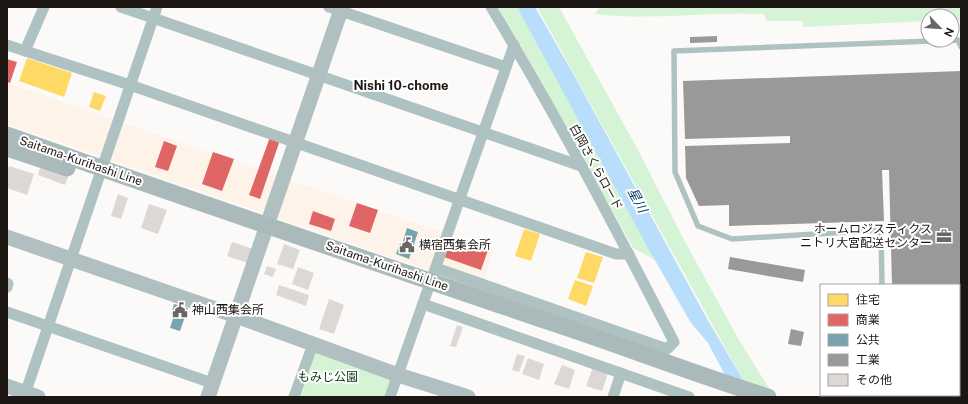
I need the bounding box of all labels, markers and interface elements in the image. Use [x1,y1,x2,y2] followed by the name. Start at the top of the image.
[920,8,960,48] north arrow
[942,26,956,39] text: N
[353,78,449,93] district label: Nishi 10-chome
[567,122,625,212] street label: 白岡さくらロード
[18,133,144,189] street label: Saitama-Kurihashi Line
[625,185,651,217] water label: 星川
[800,222,932,250] place label: ホームロジスティクス ニトリ大宮配送センター
[935,227,953,245] office icon: ホームロジスティクス ニトリ大宮配送センター
[398,236,416,254] public building icon: 横宿西集会所
[324,238,450,294] street label: Saitama-Kurihashi Line
[419,238,491,252] place label: 横宿西集会所
[820,284,960,396] legend
[856,293,880,307] text: 住宅
[171,301,189,319] public building icon: 神山西集会所
[192,303,264,317] place label: 神山西集会所
[856,313,880,327] text: 商業
[856,333,880,347] text: 公共
[856,353,880,367] text: 工業
[298,370,358,384] park label: もみじ公園
[856,373,892,387] text: その他

